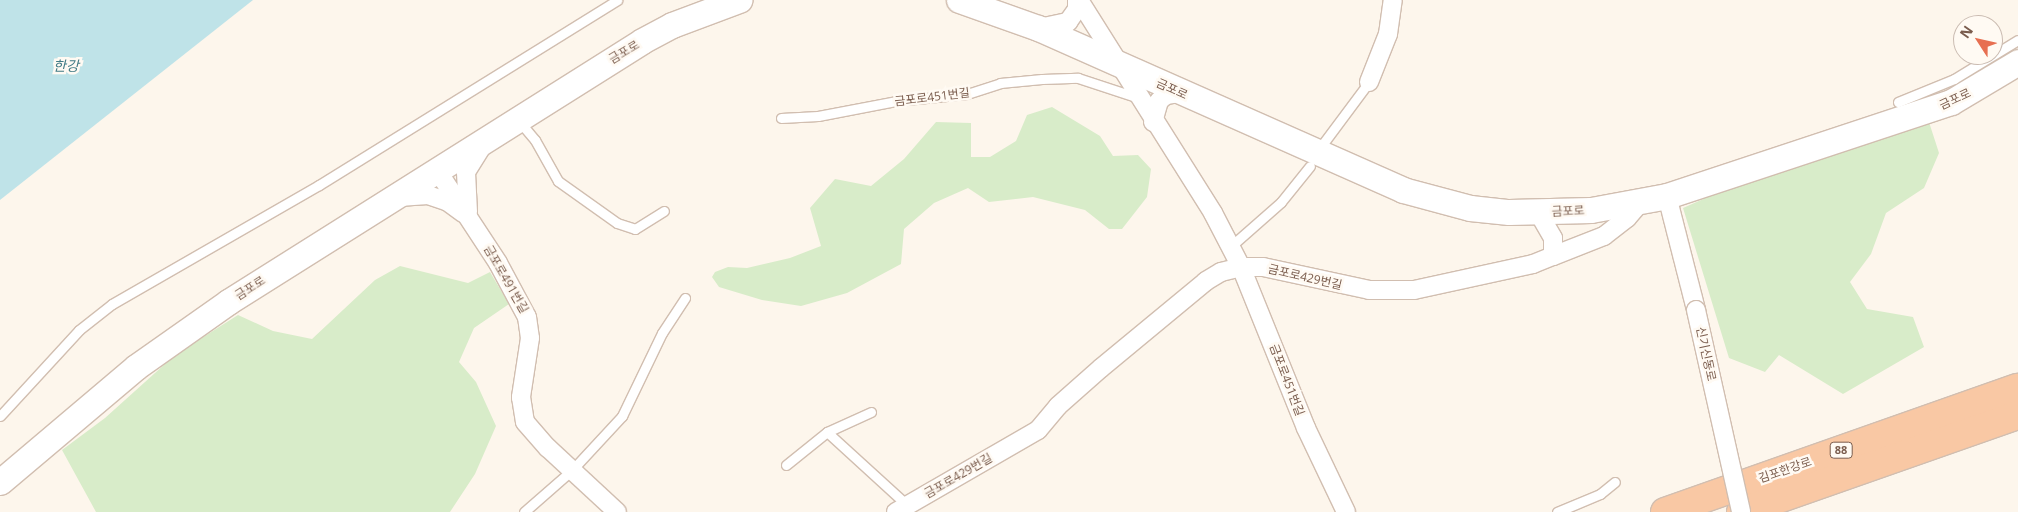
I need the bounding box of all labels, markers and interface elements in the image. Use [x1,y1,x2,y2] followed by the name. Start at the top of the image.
[1953,15,2003,65] north arrow
[1955,22,1977,42] text: N
[606,37,642,67] street label: 금포로
[53,58,79,74] water label: 한강
[1154,76,1190,102] street label: 금포로
[894,85,970,109] street label: 금포로451번길
[1937,85,1973,113] street label: 금포로
[1551,203,1585,219] street label: 금포로
[481,243,531,315] street label: 금포로491번길
[1266,261,1344,293] street label: 금포로429번길
[232,273,268,303] street label: 금포로
[1693,326,1719,382] street label: 신기신동로
[1267,342,1307,418] street label: 금포로451번길
[1828,442,1854,458] road number: 88
[922,451,994,501] street label: 금포로429번길
[1757,454,1813,486] street label: 김포한강로

